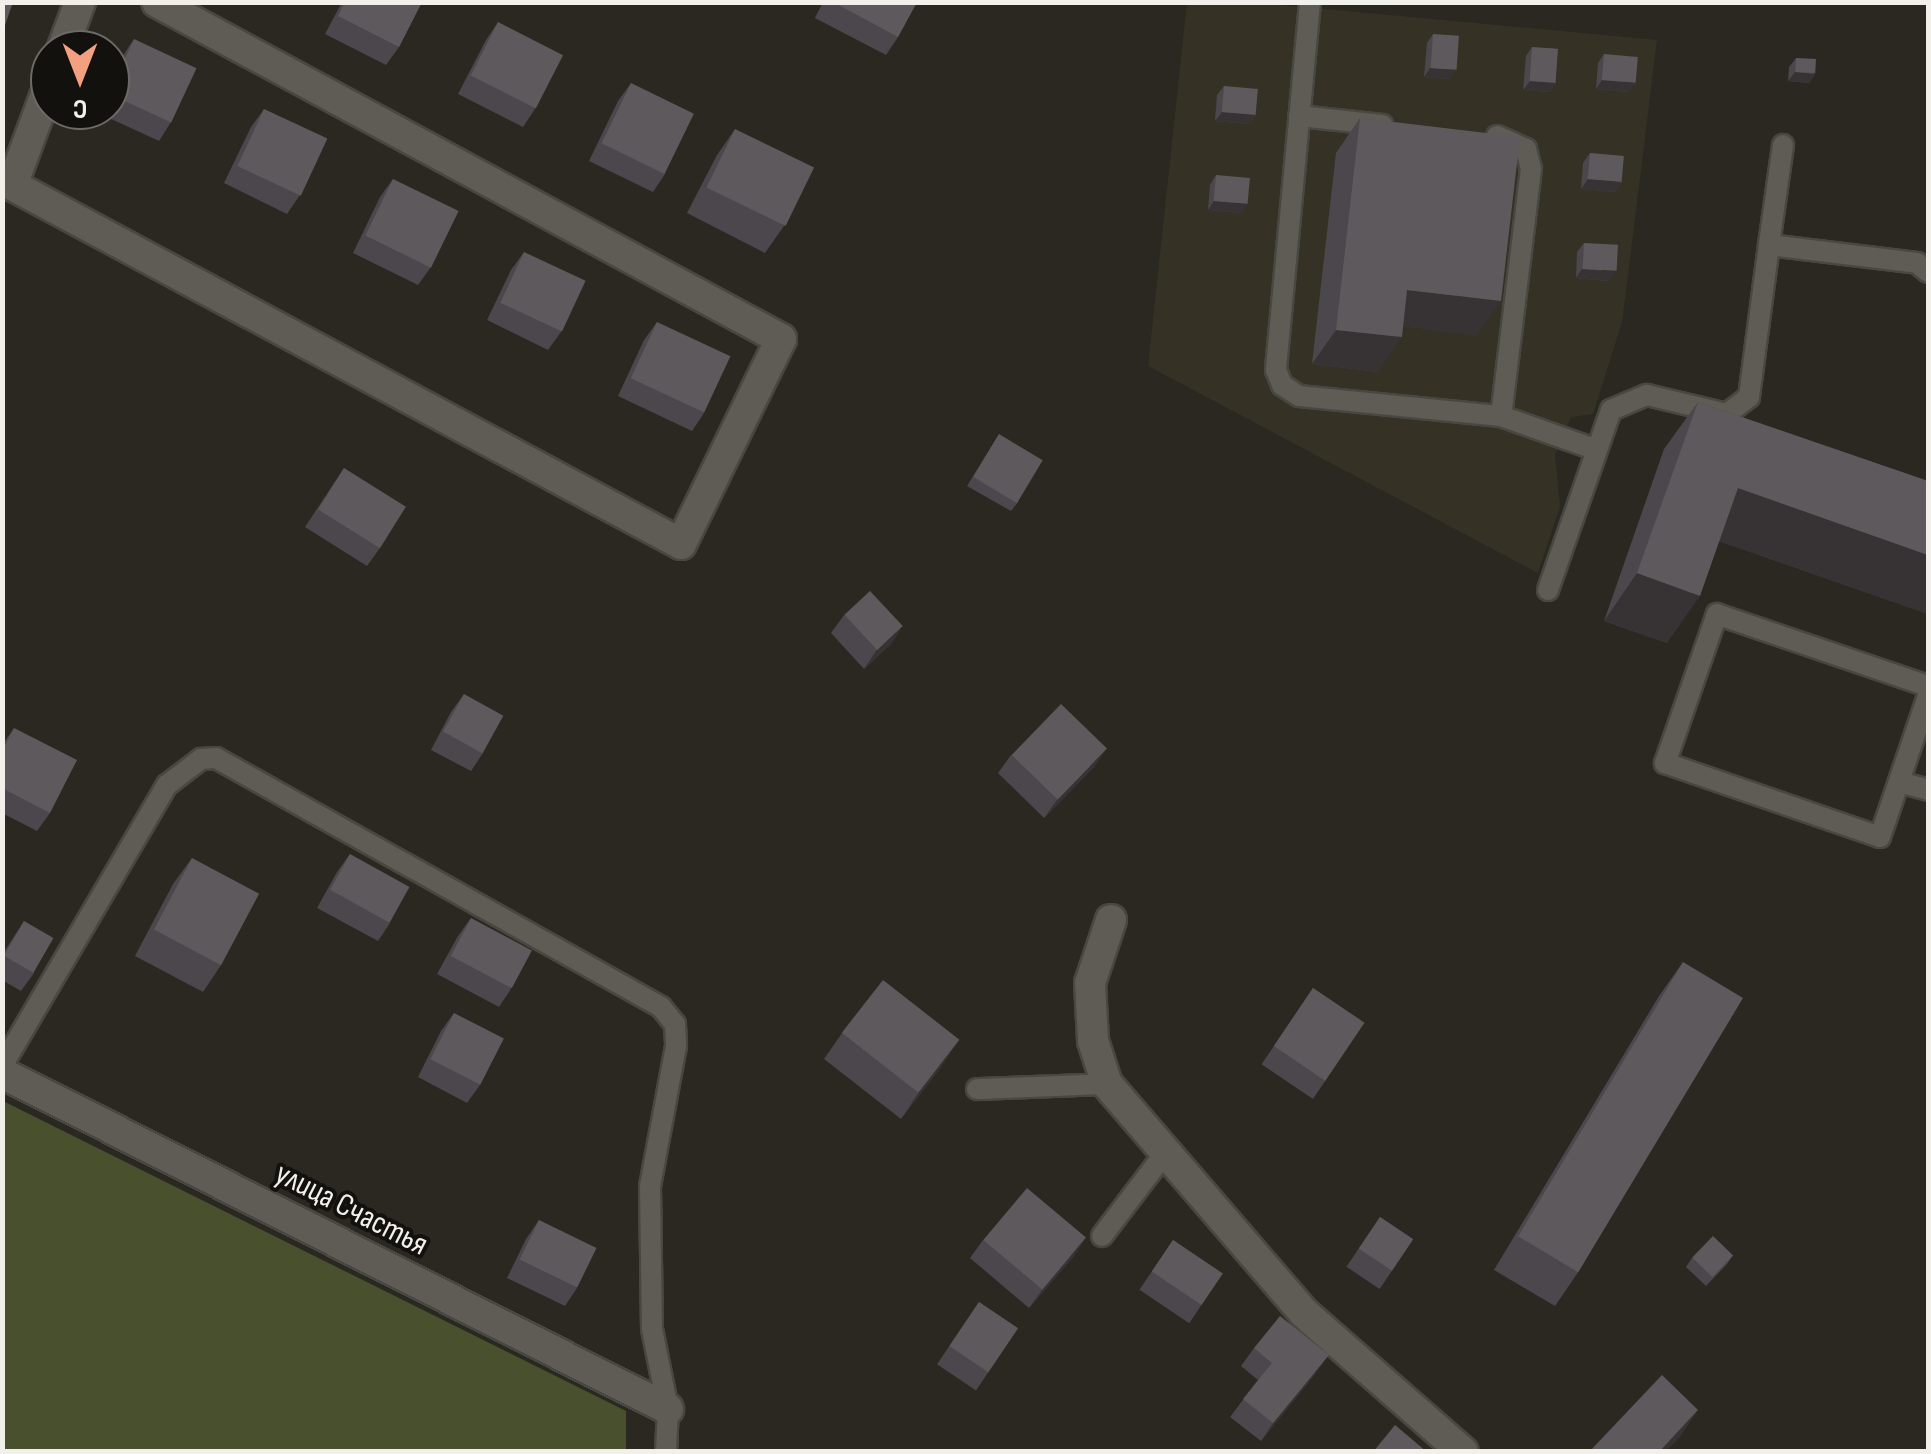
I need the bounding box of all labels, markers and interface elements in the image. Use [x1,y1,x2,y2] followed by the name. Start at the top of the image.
[30,30,130,130] north arrow
[73,92,87,125] text: С
[268,1155,434,1265] street label: улица Счастья

